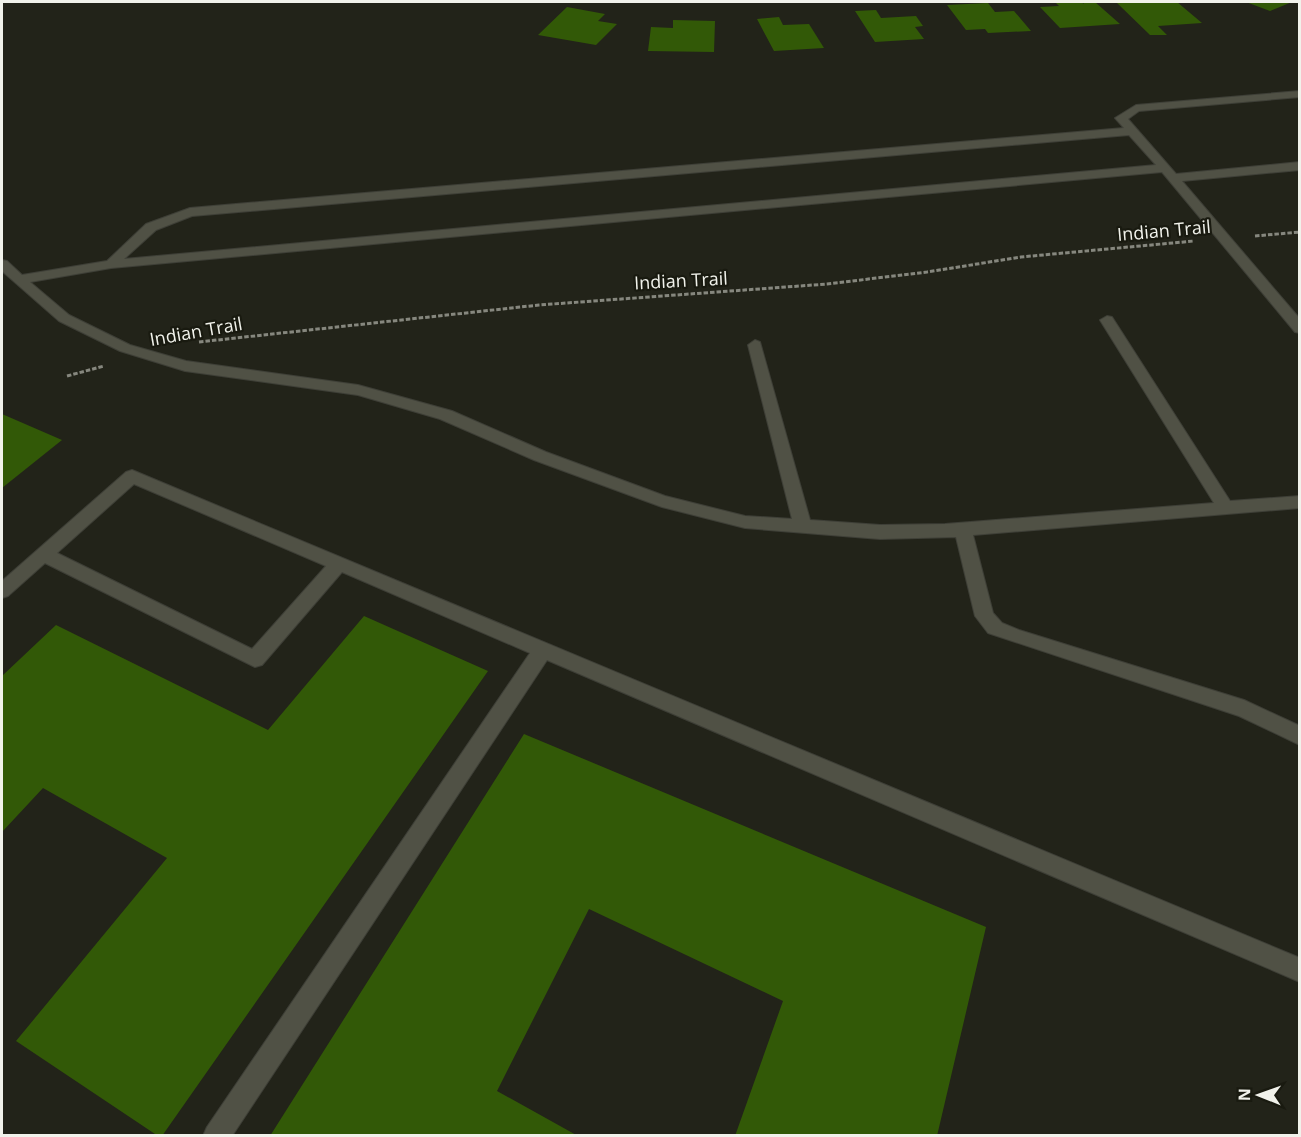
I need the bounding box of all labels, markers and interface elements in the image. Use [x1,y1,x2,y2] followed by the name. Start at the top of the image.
[1116,214,1212,246] street label: Indian Trail
[634,266,728,294] street label: Indian Trail
[148,311,244,351] street label: Indian Trail
[1229,1065,1289,1125] north arrow
[1233,1088,1255,1101] text: N

